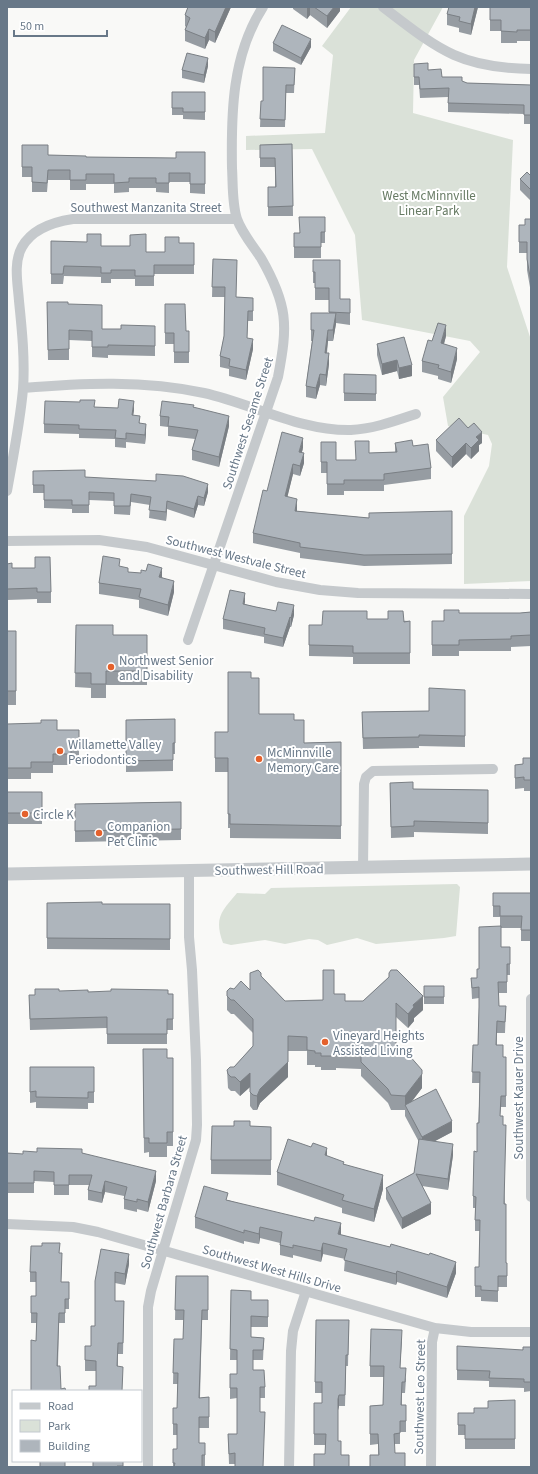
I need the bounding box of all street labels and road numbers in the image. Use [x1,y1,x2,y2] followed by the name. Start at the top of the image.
[70,199,222,217] street label: Southwest Manzanita Street
[218,354,278,492] street label: Southwest Sesame Street
[164,531,308,583] street label: Southwest Westvale Street
[214,860,324,880] street label: Southwest Hill Road
[510,1036,528,1160] street label: Southwest Kauer Drive
[136,1133,192,1271] street label: Southwest Barbara Street
[200,1240,343,1297] street label: Southwest West Hills Drive
[410,1339,430,1455] street label: Southwest Leo Street

